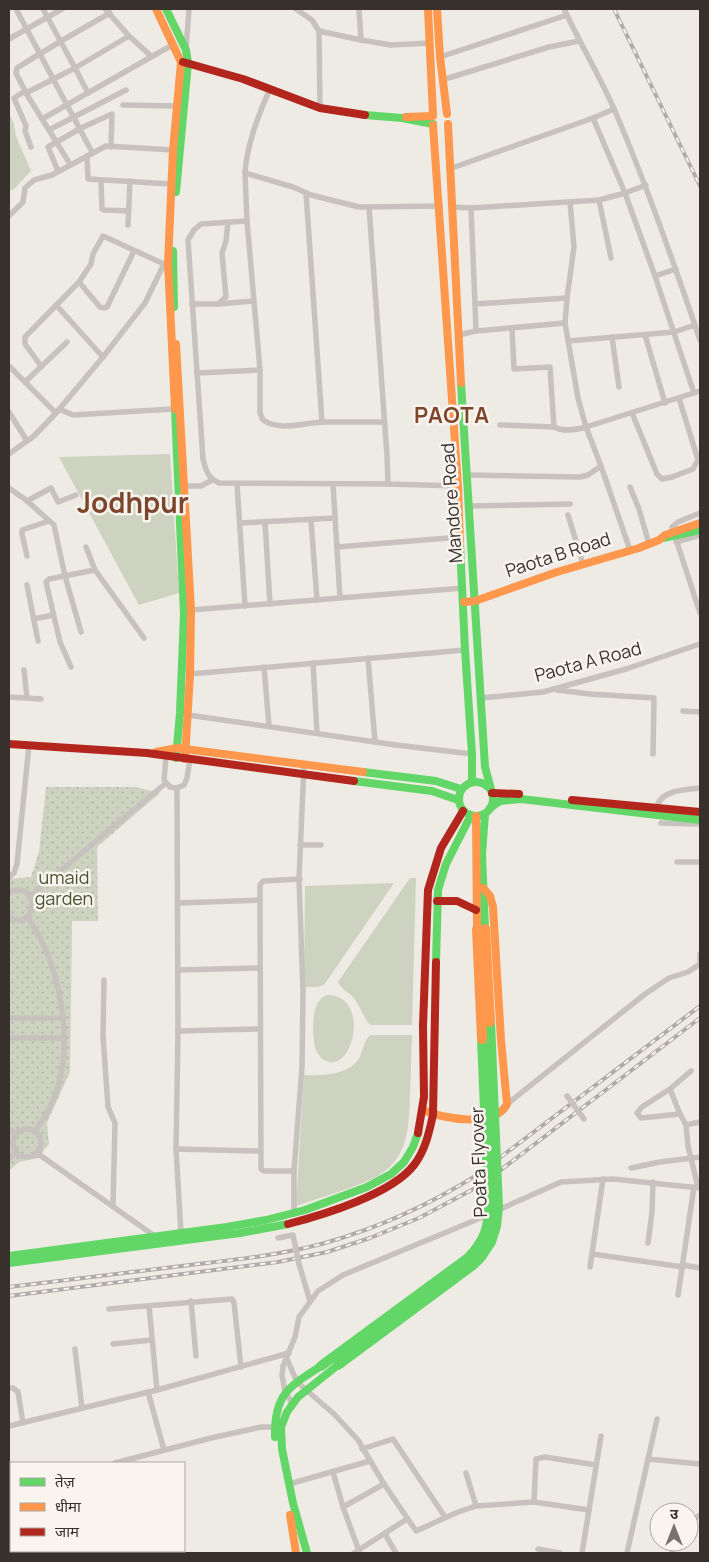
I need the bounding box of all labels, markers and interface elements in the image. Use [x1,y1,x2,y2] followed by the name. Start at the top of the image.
[414,400,490,430] district label: PAOTA
[435,442,467,564] street label: Mandore Road
[77,483,189,521] district label: Jodhpur
[502,526,613,582] street label: Paota B Road
[532,635,644,687] street label: Paota A Road
[35,865,93,910] park label: umaid garden
[464,1106,492,1218] street label: Poata Flyover
[10,1462,185,1552] legend
[55,1471,76,1492] text: तेज़
[55,1496,82,1517] text: धीमा
[649,1502,699,1552] north arrow
[670,1504,679,1523] text: उ
[55,1521,80,1542] text: जाम

